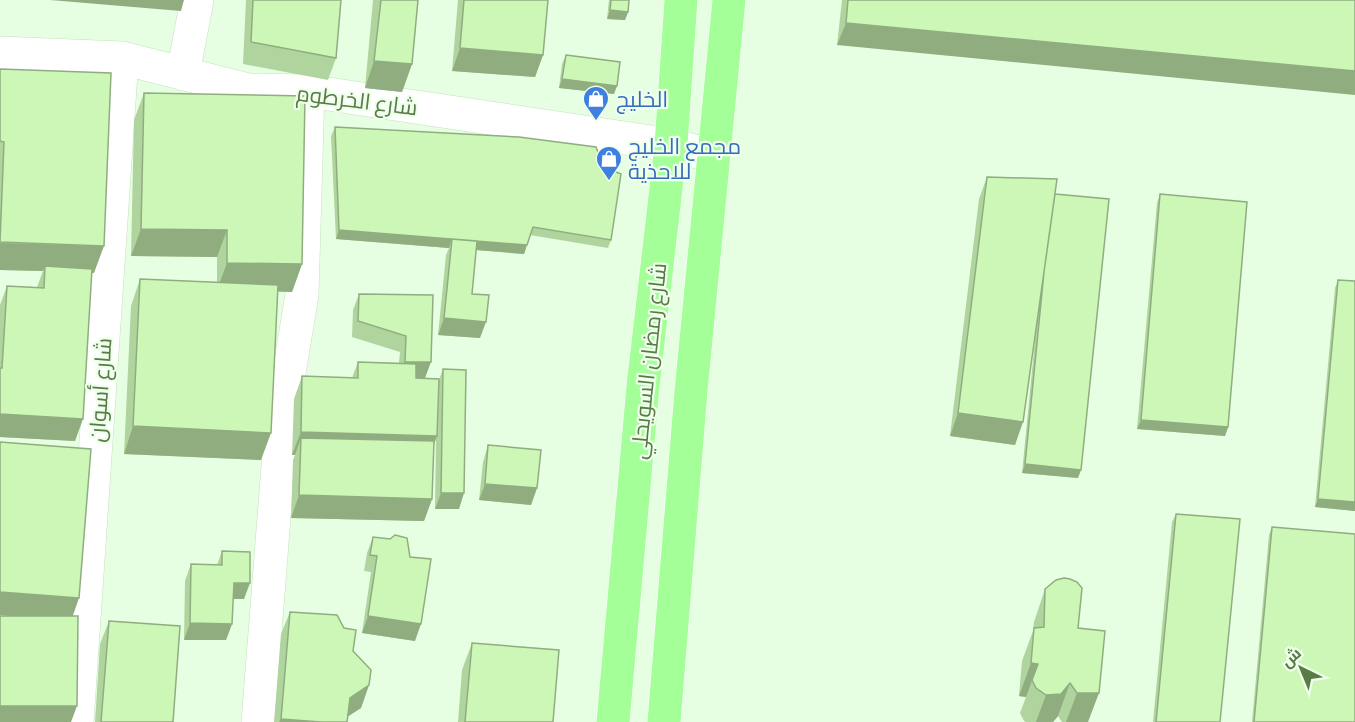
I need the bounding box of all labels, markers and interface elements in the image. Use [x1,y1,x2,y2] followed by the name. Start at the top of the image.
[295,79,419,123] street label: شارع الخرطوم
[581,84,611,122] shop icon: الخليج
[616,85,668,114] place label: الخليج
[628,132,741,185] place label: مجمع الخليج للاحذية
[594,144,624,182] shop icon: مجمع الخليج للاحذية
[624,261,675,461] street label: شارع رمضان السويحلي
[82,337,119,443] street label: شارع أسوان
[1271,638,1331,698] north arrow
[1276,643,1305,671] text: ش

